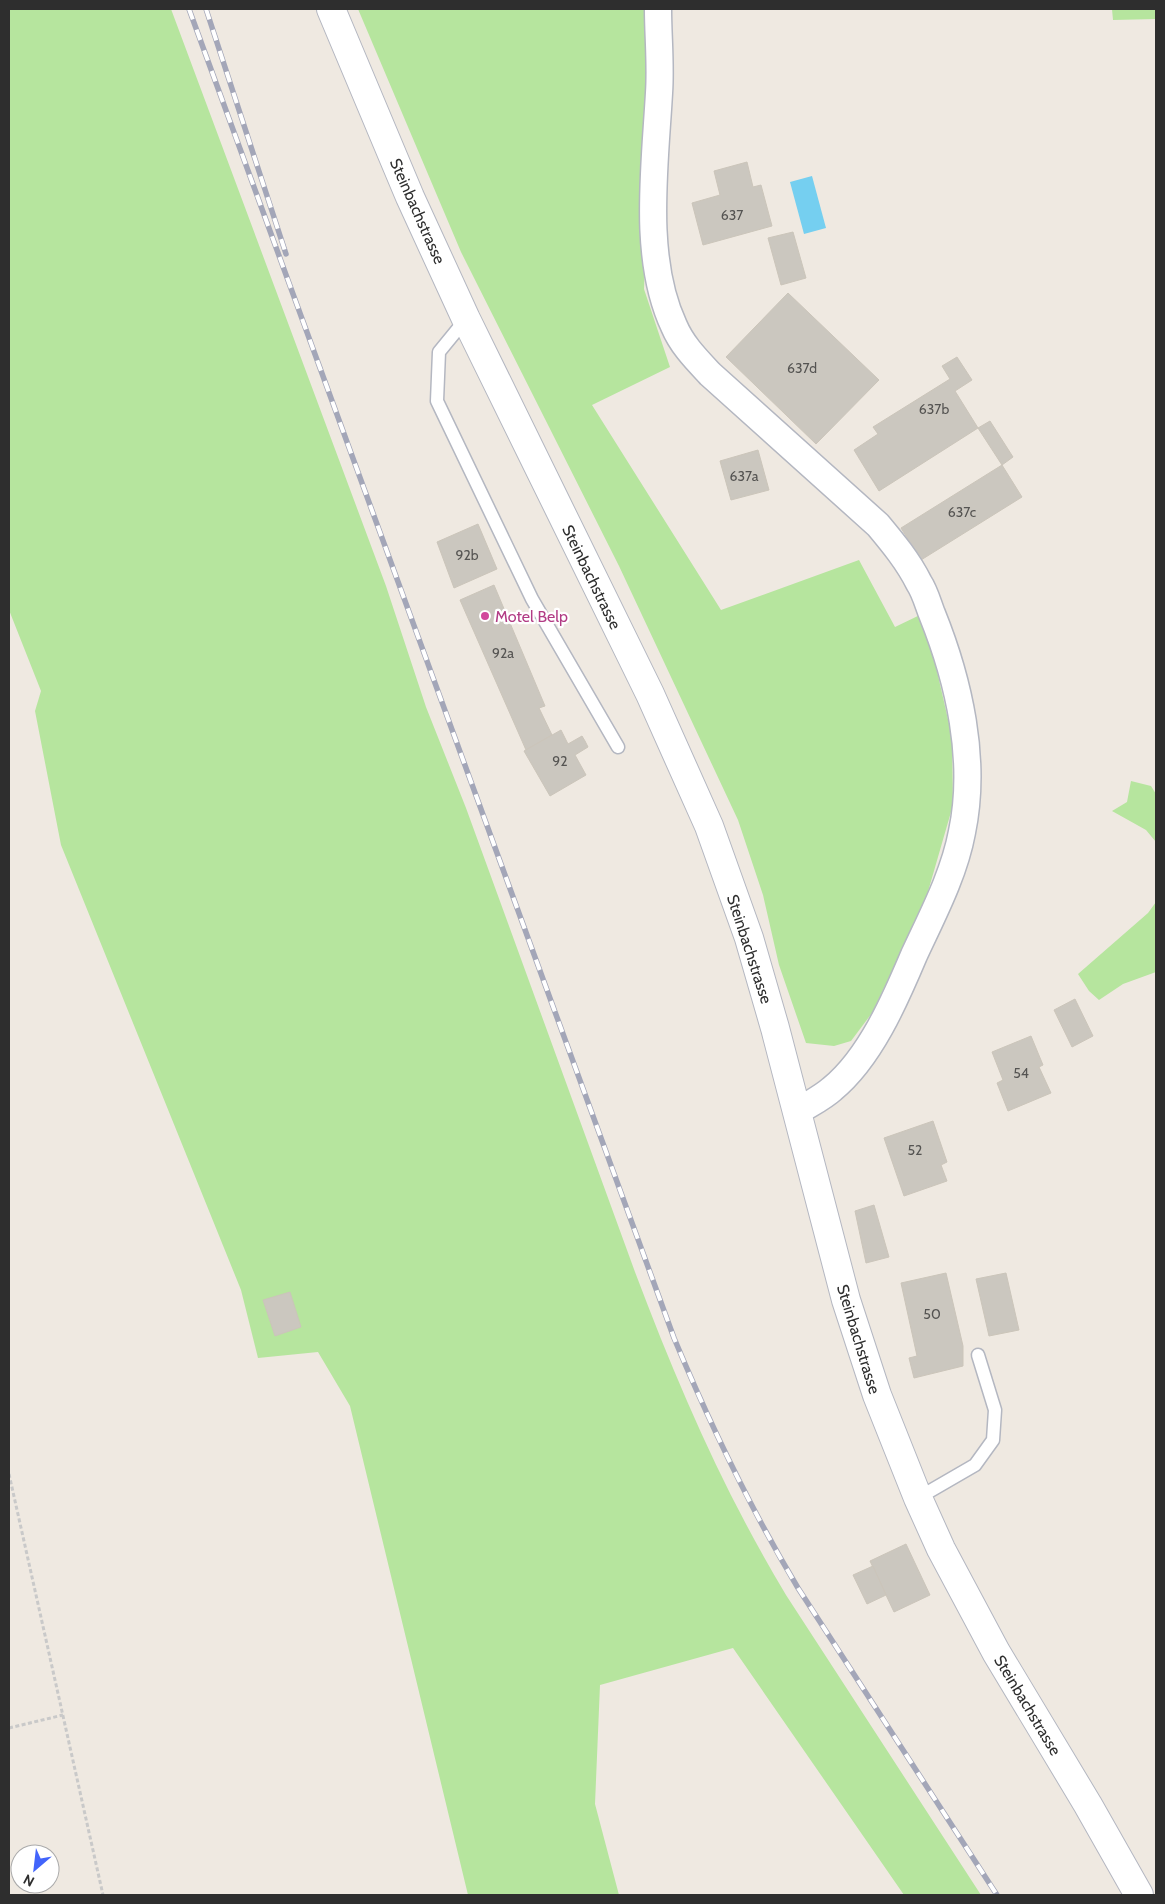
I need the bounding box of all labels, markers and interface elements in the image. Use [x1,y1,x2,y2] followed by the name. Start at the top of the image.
[386,155,449,267] street label: Steinbachstrasse
[721,206,743,224] house number: 637
[787,359,817,377] house number: 637d
[919,400,949,418] house number: 637b
[730,467,759,485] house number: 637a
[948,503,976,521] house number: 637c
[558,522,625,632] street label: Steinbachstrasse
[455,546,479,564] house number: 92b
[495,607,568,626] place label: Motel Belp
[479,610,491,622] marker: Motel Belp
[492,644,514,662] house number: 92a
[552,752,568,770] house number: 92
[723,892,776,1006] street label: Steinbachstrasse
[1013,1064,1029,1082] house number: 54
[908,1141,922,1159] house number: 52
[833,1282,884,1396] street label: Steinbachstrasse
[923,1305,941,1323] house number: 50
[990,1652,1065,1759] street label: Steinbachstrasse
[10,1844,60,1894] north arrow
[20,1870,37,1891] text: N

